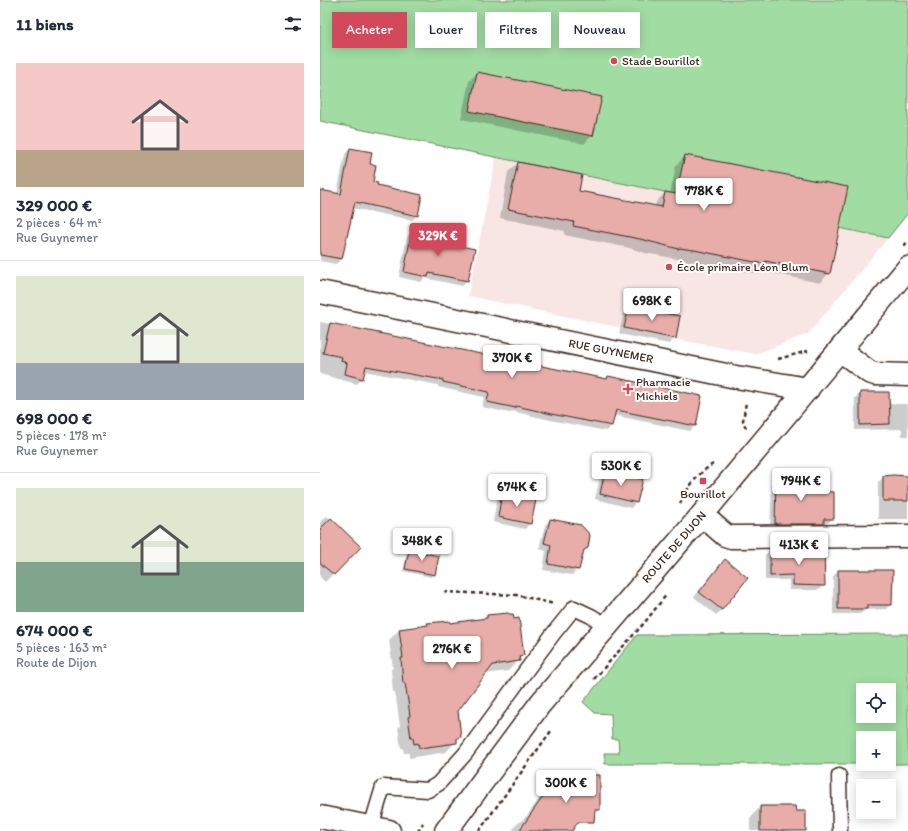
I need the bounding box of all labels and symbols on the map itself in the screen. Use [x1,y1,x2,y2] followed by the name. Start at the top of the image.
[622,54,700,68] place label: Stade Bourillot
[609,56,619,66] marker: Stade Bourillot
[671,178,737,212] pin: 778K €
[405,223,471,257] pin: 329K €
[677,260,809,274] place label: École primaire Léon Blum
[664,262,674,272] marker: École primaire Léon Blum
[619,288,685,322] pin: 698K €
[567,336,655,366] street label: RUE GUYNEMER
[479,345,545,379] pin: 370K €
[636,375,691,403] place label: Pharmacie Michiels
[623,384,633,394] marker: Pharmacie Michiels
[588,453,654,487] pin: 530K €
[768,468,834,502] pin: 794K €
[484,474,550,508] pin: 674K €
[698,476,708,486] marker: Bourillot
[680,487,726,501] place label: Bourillot
[639,508,709,586] street label: ROUTE DE DIJON
[389,528,455,562] pin: 348K €
[766,532,832,566] pin: 413K €
[419,636,485,670] pin: 276K €
[533,770,599,804] pin: 300K €

